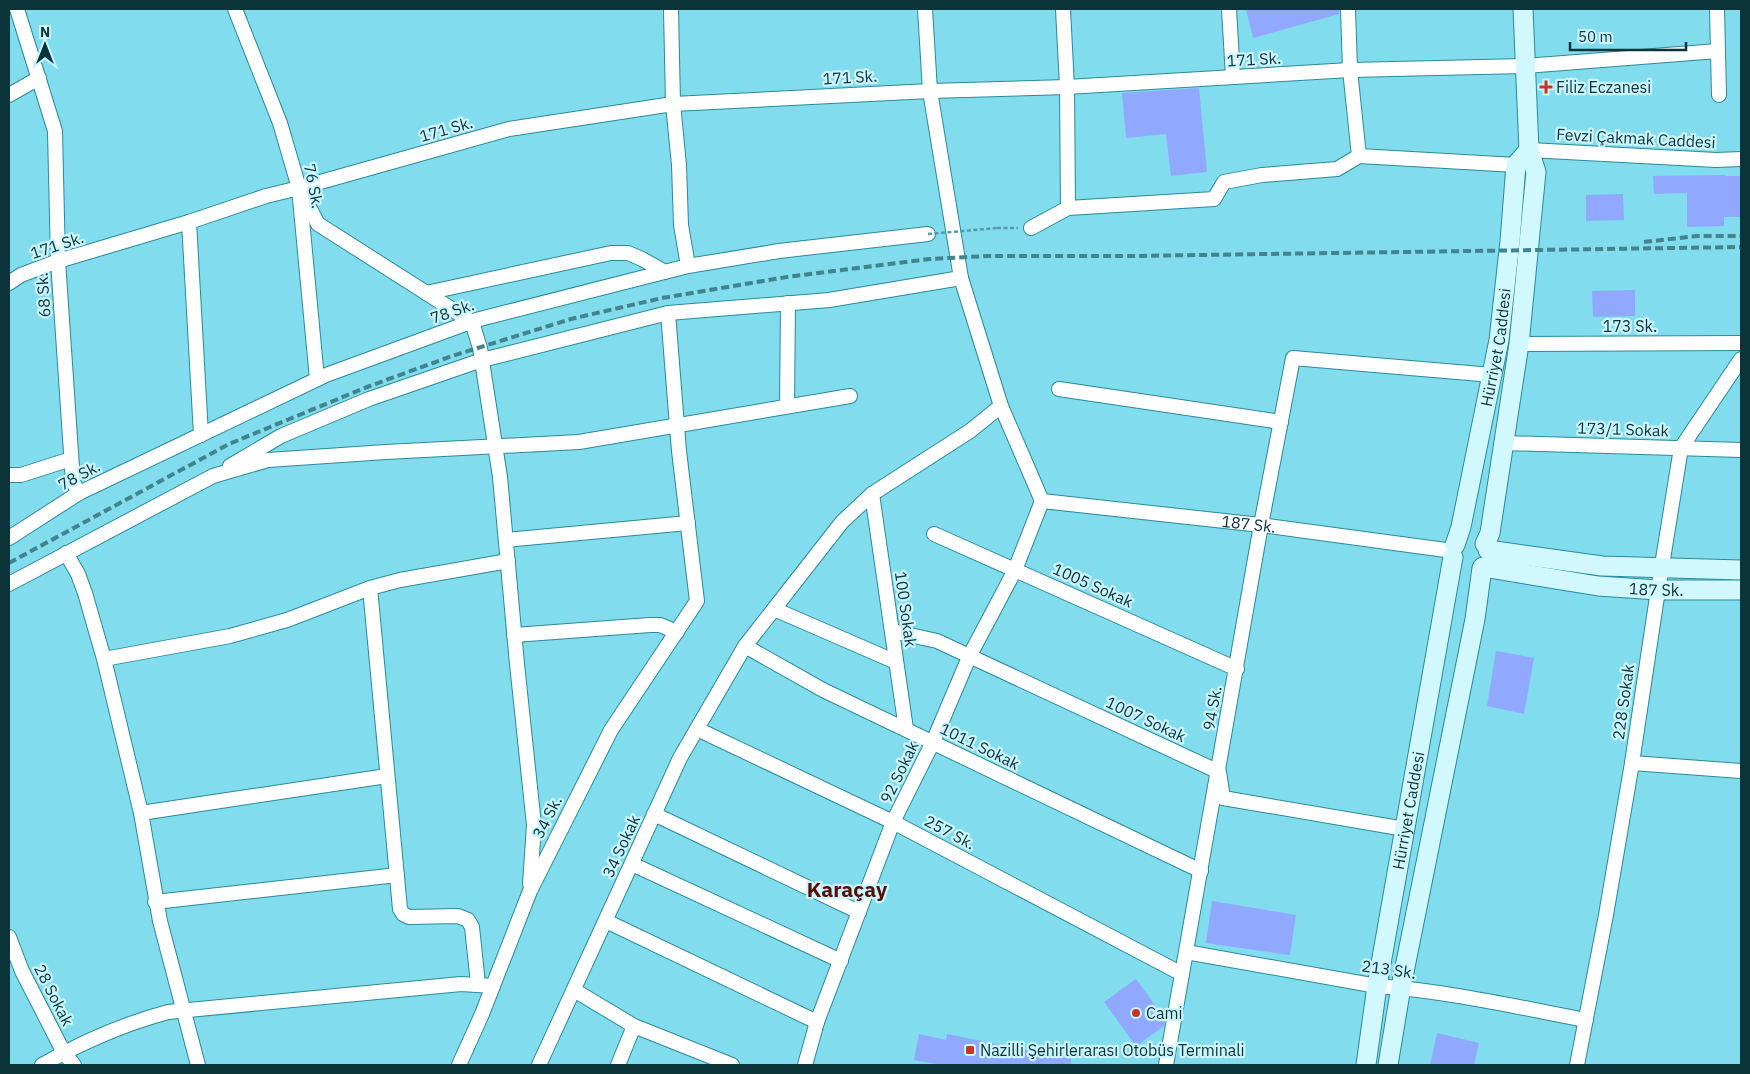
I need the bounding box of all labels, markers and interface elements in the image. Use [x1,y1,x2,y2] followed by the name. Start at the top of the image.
[20,20,70,70] north arrow
[1570,20,1686,52] scale bar
[40,23,50,41] text: N
[1578,27,1613,46] text: 50 m
[1226,48,1282,70] street label: 171 Sk.
[822,66,878,88] street label: 171 Sk.
[1556,77,1651,97] place label: Filiz Eczanesi
[1540,81,1552,93] marker: Filiz Eczanesi
[417,112,475,146] street label: 171 Sk.
[1556,124,1716,152] street label: Fevzi Çakmak Caddesi
[300,162,328,210] street label: 76 Sk.
[28,227,86,263] street label: 171 Sk.
[31,272,55,318] street label: 68 Sk.
[1476,287,1515,408] street label: Hürriyet Caddesi
[427,294,477,328] street label: 78 Sk.
[1603,316,1657,336] street label: 173 Sk.
[1577,417,1670,441] street label: 173/1 Sokak
[54,456,104,494] street label: 78 Sk.
[1220,511,1277,537] street label: 187 Sk.
[1050,558,1137,612] street label: 1005 Sokak
[891,570,921,649] street label: 100 Sokak
[1628,578,1684,600] street label: 187 Sk.
[1608,662,1638,741] street label: 228 Sokak
[1198,684,1226,732] street label: 94 Sk.
[1103,692,1190,746] street label: 1007 Sokak
[937,718,1023,774] street label: 1011 Sokak
[875,737,923,806] street label: 92 Sokak
[1388,750,1428,871] street label: Hürriyet Caddesi
[528,792,566,842] street label: 34 Sk.
[921,810,979,854] street label: 257 Sk.
[598,811,644,880] street label: 34 Sokak
[807,875,888,903] district label: Karaçay
[1361,955,1417,983] street label: 213 Sk.
[30,961,78,1030] street label: 28 Sokak
[1146,1003,1182,1023] place label: Cami
[1130,1007,1142,1019] marker: Cami
[980,1040,1245,1060] place label: Nazilli Şehirlerarası Otobüs Terminali
[964,1044,976,1056] marker: Nazilli Şehirlerarası Otobüs Terminali

